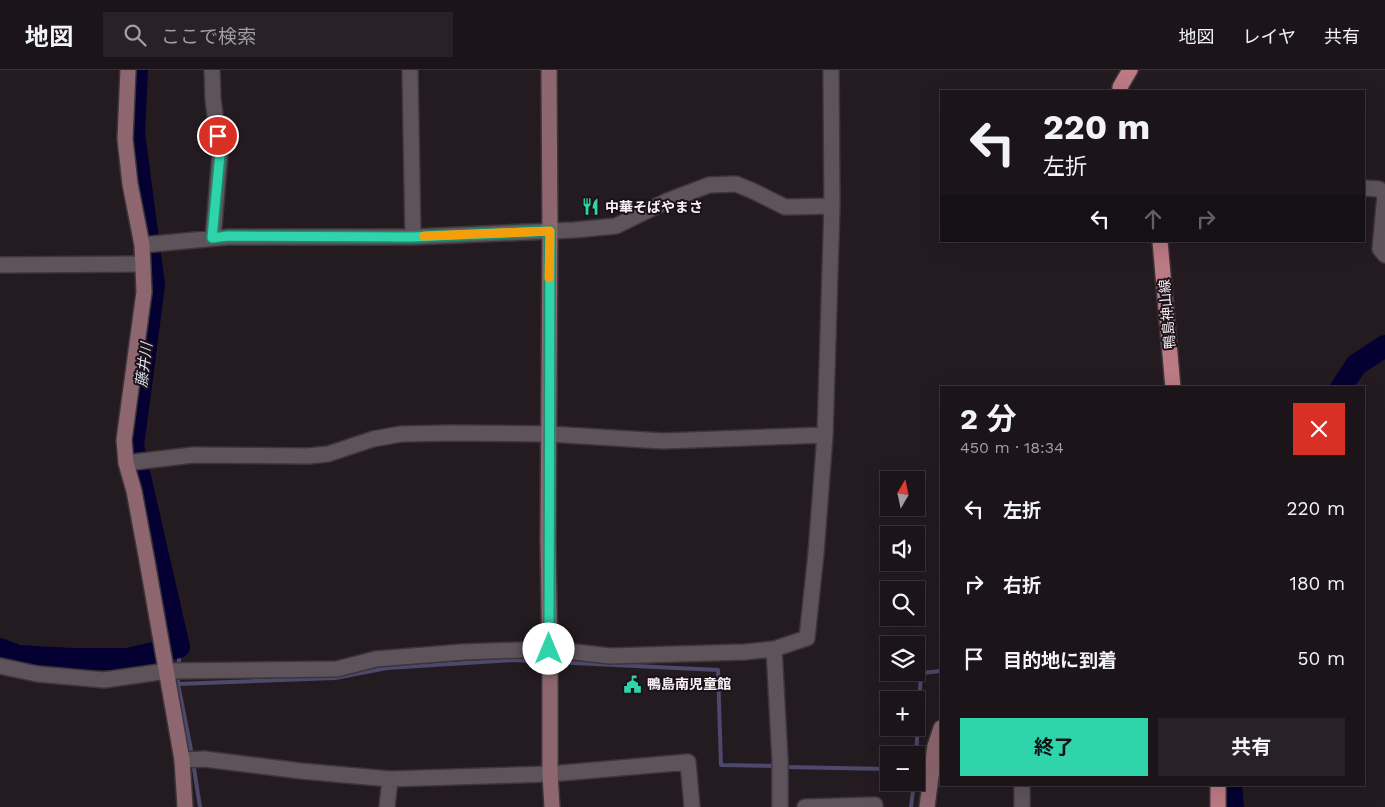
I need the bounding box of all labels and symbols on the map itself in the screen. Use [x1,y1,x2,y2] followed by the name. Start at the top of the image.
[197,115,239,157] pin
[581,197,601,217] restaurant icon: 中華そばやまさ
[605,199,703,215] place label: 中華そばやまさ
[1156,278,1178,350] street label: 鴨島神山線
[132,340,156,388] water label: 藤井川
[880,471,925,516] north arrow
[522,622,574,674] position arrow
[623,674,643,694] public building icon: 鴨島南児童館
[647,676,731,692] place label: 鴨島南児童館

